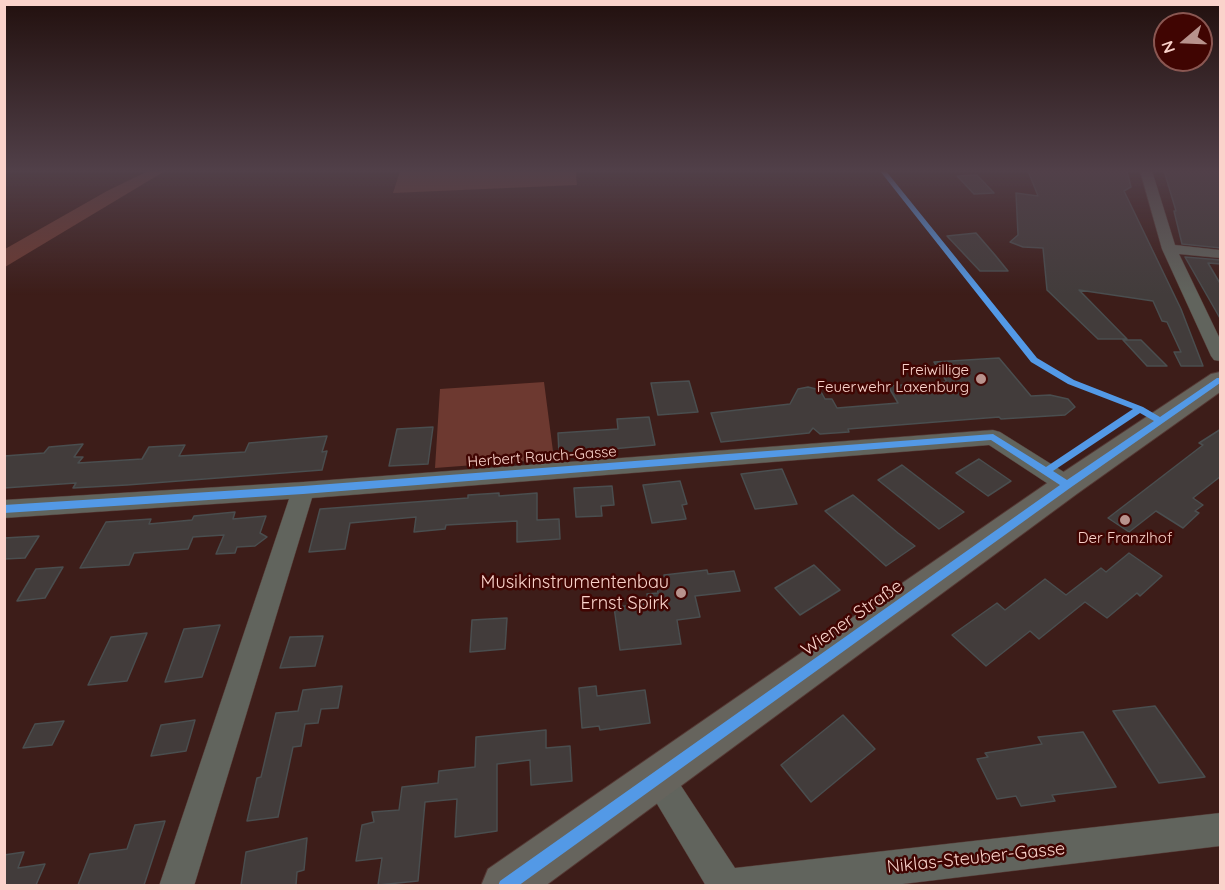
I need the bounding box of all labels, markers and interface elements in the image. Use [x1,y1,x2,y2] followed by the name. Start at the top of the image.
[1153,12,1213,72] north arrow
[1157,38,1179,56] text: N
[817,361,969,396] place label: Freiwillige Feuerwehr Laxenburg
[974,372,988,386] marker: Freiwillige Feuerwehr Laxenburg
[467,443,617,471] street label: Herbert Rauch-Gasse
[1118,513,1132,527] marker: Der Franzlhof
[1078,529,1172,547] place label: Der Franzlhof
[481,572,669,614] place label: Musikinstrumentenbau Ernst Spirk
[797,575,907,661] street label: Wiener Straße
[674,586,688,600] marker: Musikinstrumentenbau Ernst Spirk
[886,838,1066,878] street label: Niklas-Steuber-Gasse

